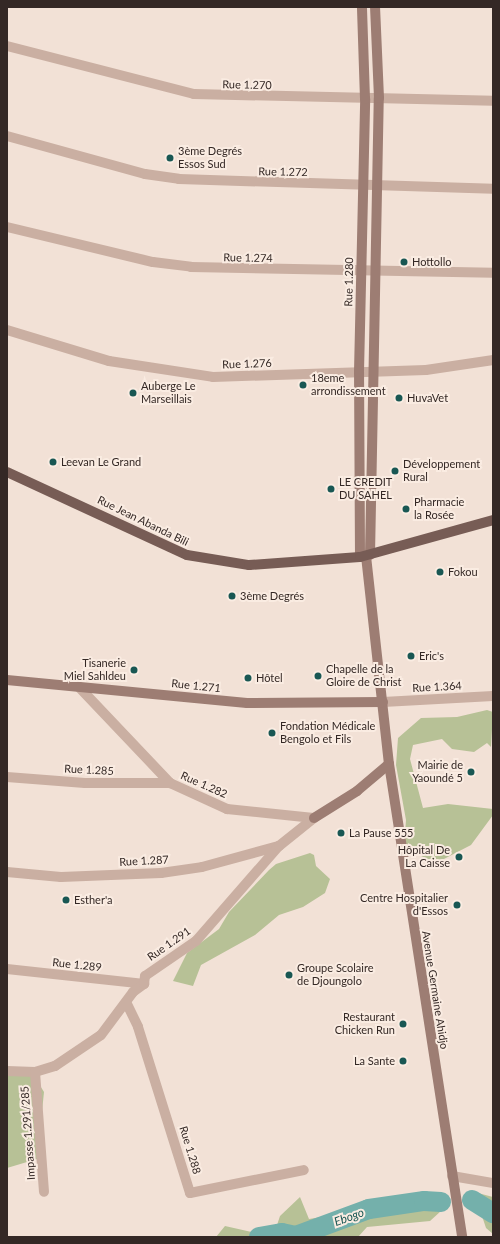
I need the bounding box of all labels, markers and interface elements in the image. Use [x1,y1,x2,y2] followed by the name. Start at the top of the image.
[222,78,272,92] street label: Rue 1.270
[178,145,242,171] place label: 3ème Degrés Essos Sud
[165,153,175,163] marker: 3ème Degrés Essos Sud
[258,165,308,179] street label: Rue 1.272
[223,251,273,265] street label: Rue 1.274
[412,255,452,269] place label: Hottollo
[342,257,356,307] street label: Rue 1.280
[399,257,409,267] marker: Hottollo
[222,357,272,371] street label: Rue 1.276
[311,372,386,398] place label: 18eme arrondissement
[141,380,196,406] place label: Auberge Le Marseillais
[298,380,308,390] marker: 18eme arrondissement
[128,388,138,398] marker: Auberge Le Marseillais
[407,391,448,405] place label: HuvaVet
[394,393,404,403] marker: HuvaVet
[61,455,141,469] place label: Leevan Le Grand
[48,457,58,467] marker: Leevan Le Grand
[403,458,480,484] place label: Développement Rural
[390,466,400,476] marker: Développement Rural
[339,476,392,502] place label: LE CREDIT DU SAHEL
[326,484,336,494] marker: LE CREDIT DU SAHEL
[95,493,191,549] street label: Rue Jean Abanda Bili
[414,496,464,522] place label: Pharmacie la Rosée
[401,504,411,514] marker: Pharmacie la Rosée
[448,565,478,579] place label: Fokou
[435,567,445,577] marker: Fokou
[240,589,304,603] place label: 3ème Degrés
[227,591,237,601] marker: 3ème Degrés
[419,649,444,663] place label: Eric's
[406,651,416,661] marker: Eric's
[64,657,126,683] place label: Tisanerie Miel Sahldeu
[326,663,401,689] place label: Chapelle de la Gloire de Christ
[129,665,139,675] marker: Tisanerie Miel Sahldeu
[256,671,283,685] place label: Hôtel
[313,671,323,681] marker: Chapelle de la Gloire de Christ
[243,673,253,683] marker: Hôtel
[171,677,221,695] street label: Rue 1.271
[412,679,462,695] street label: Rue 1.364
[280,720,375,746] place label: Fondation Médicale Bengolo et Fils
[267,728,277,738] marker: Fondation Médicale Bengolo et Fils
[412,759,463,785] place label: Mairie de Yaoundé 5
[64,762,114,778] street label: Rue 1.285
[466,767,476,777] marker: Mairie de Yaoundé 5
[179,769,229,801] street label: Rue 1.282
[349,826,413,840] place label: La Pause 555
[336,828,346,838] marker: La Pause 555
[398,844,450,870] place label: Hôpital De La Caisse
[453,851,465,863] marker: Hôpital De La Caisse
[119,853,169,869] street label: Rue 1.287
[360,892,448,918] place label: Centre Hospitalier d'Essos
[74,893,112,907] place label: Esther'a
[61,895,71,905] marker: Esther'a
[451,899,463,911] marker: Centre Hospitalier d'Essos
[145,924,193,964] street label: Rue 1.291
[419,930,451,1050] street label: Avenue Germaine Ahidjo
[52,956,102,974] street label: Rue 1.289
[297,962,373,988] place label: Groupe Scolaire de Djoungolo
[284,970,294,980] marker: Groupe Scolaire de Djoungolo
[335,1011,395,1037] place label: Restaurant Chicken Run
[398,1019,408,1029] marker: Restaurant Chicken Run
[354,1054,395,1068] place label: La Sante
[398,1056,408,1066] marker: La Sante
[18,1086,38,1180] street label: Impasse 1.291/285
[176,1124,204,1176] street label: Rue 1.288
[332,1205,366,1229] water label: Ebogo

